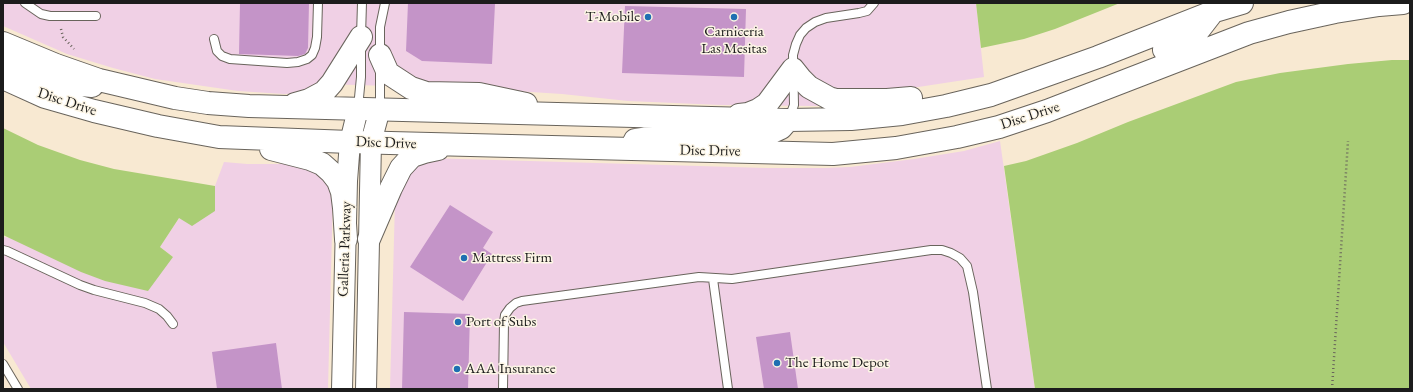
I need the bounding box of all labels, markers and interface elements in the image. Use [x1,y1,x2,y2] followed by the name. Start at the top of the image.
[585,8,640,26] place label: T-Mobile
[643,12,653,22] marker: T-Mobile
[729,12,739,22] marker: Carniceria Las Mesitas
[701,23,767,58] place label: Carniceria Las Mesitas
[35,84,99,120] street label: Disc Drive
[998,98,1062,134] street label: Disc Drive
[355,133,417,153] street label: Disc Drive
[679,141,741,161] street label: Disc Drive
[334,201,356,297] street label: Galleria Parkway
[472,249,552,267] place label: Mattress Firm
[459,253,469,263] marker: Mattress Firm
[466,313,536,331] place label: Port of Subs
[453,317,463,327] marker: Port of Subs
[785,354,889,372] place label: The Home Depot
[772,358,782,368] marker: The Home Depot
[465,360,555,378] place label: AAA Insurance
[452,364,462,374] marker: AAA Insurance

